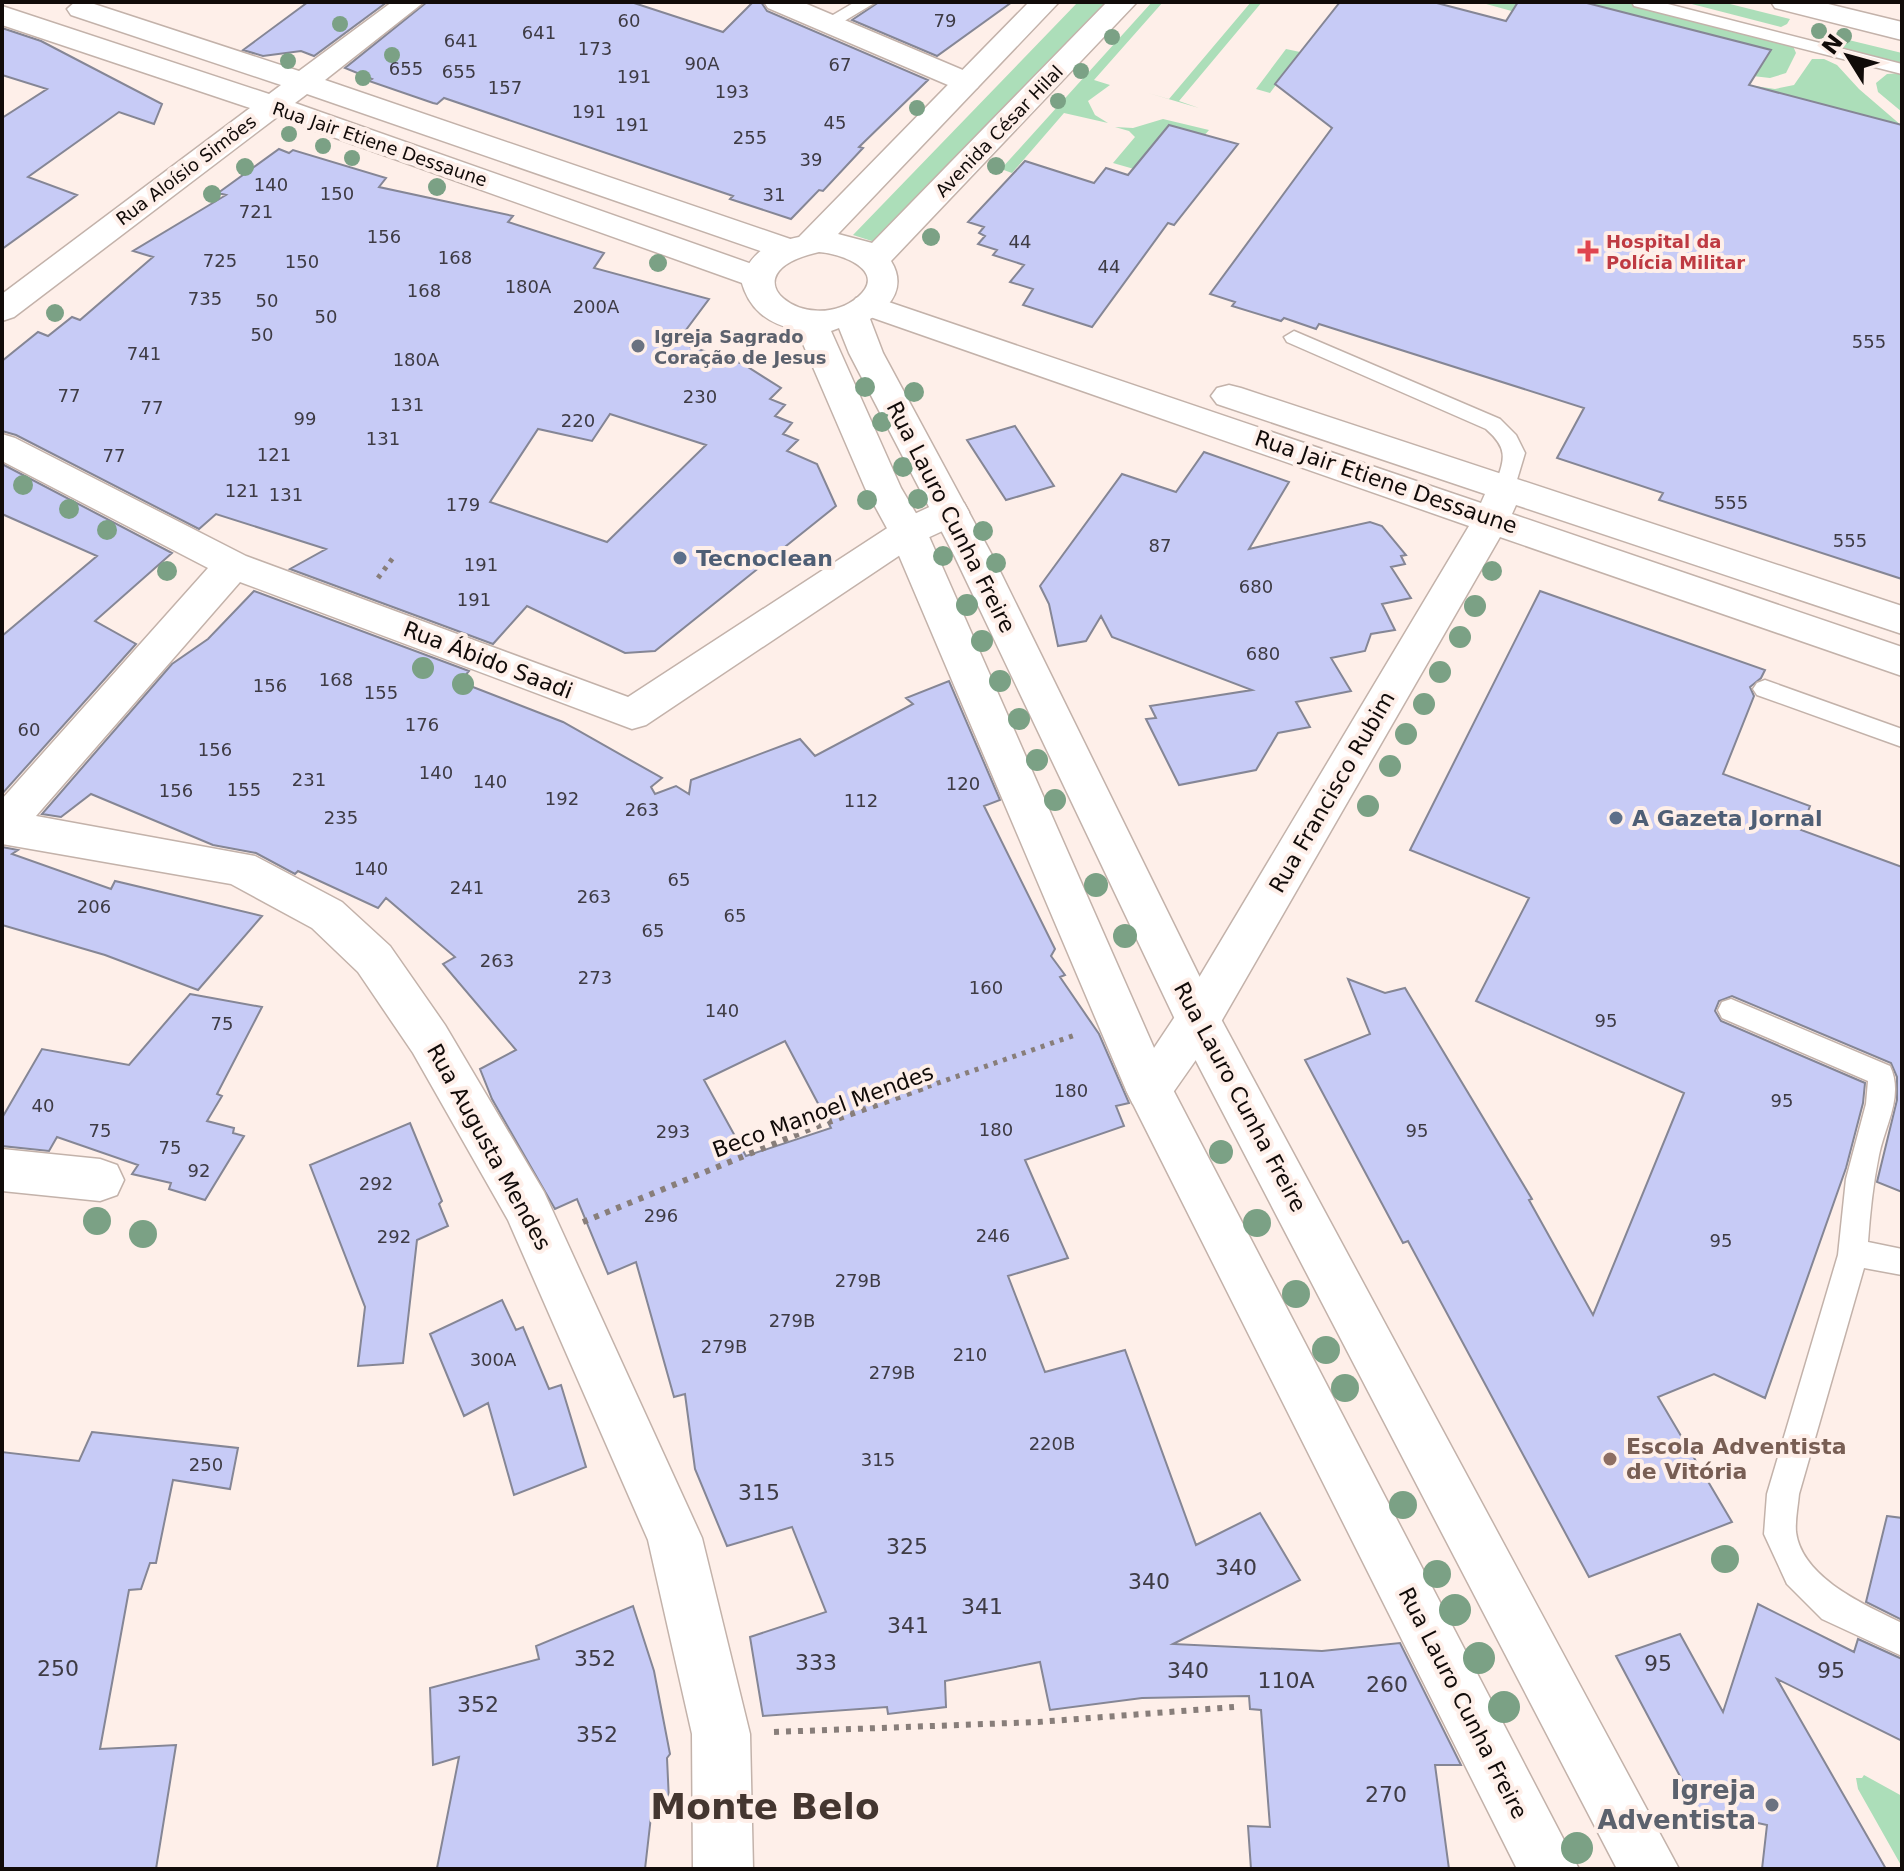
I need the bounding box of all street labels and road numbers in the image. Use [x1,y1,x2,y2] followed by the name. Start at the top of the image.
[931,61,1067,201] street label: Avenida César Hilal
[270,97,490,191] street label: Rua Jair Etiene Dessaune
[112,111,260,229] street label: Rua Aloísio Simões
[882,397,1020,637] street label: Rua Lauro Cunha Freire
[1252,425,1520,539] street label: Rua Jair Etiene Dessaune
[400,616,576,704] street label: Rua Ábido Saadi
[1264,687,1400,897] street label: Rua Francisco Rubim
[1169,978,1311,1216] street label: Rua Lauro Cunha Freire
[422,1040,556,1254] street label: Rua Augusta Mendes
[709,1059,937,1163] street label: Beco Manoel Mendes
[1394,1583,1532,1823] street label: Rua Lauro Cunha Freire

